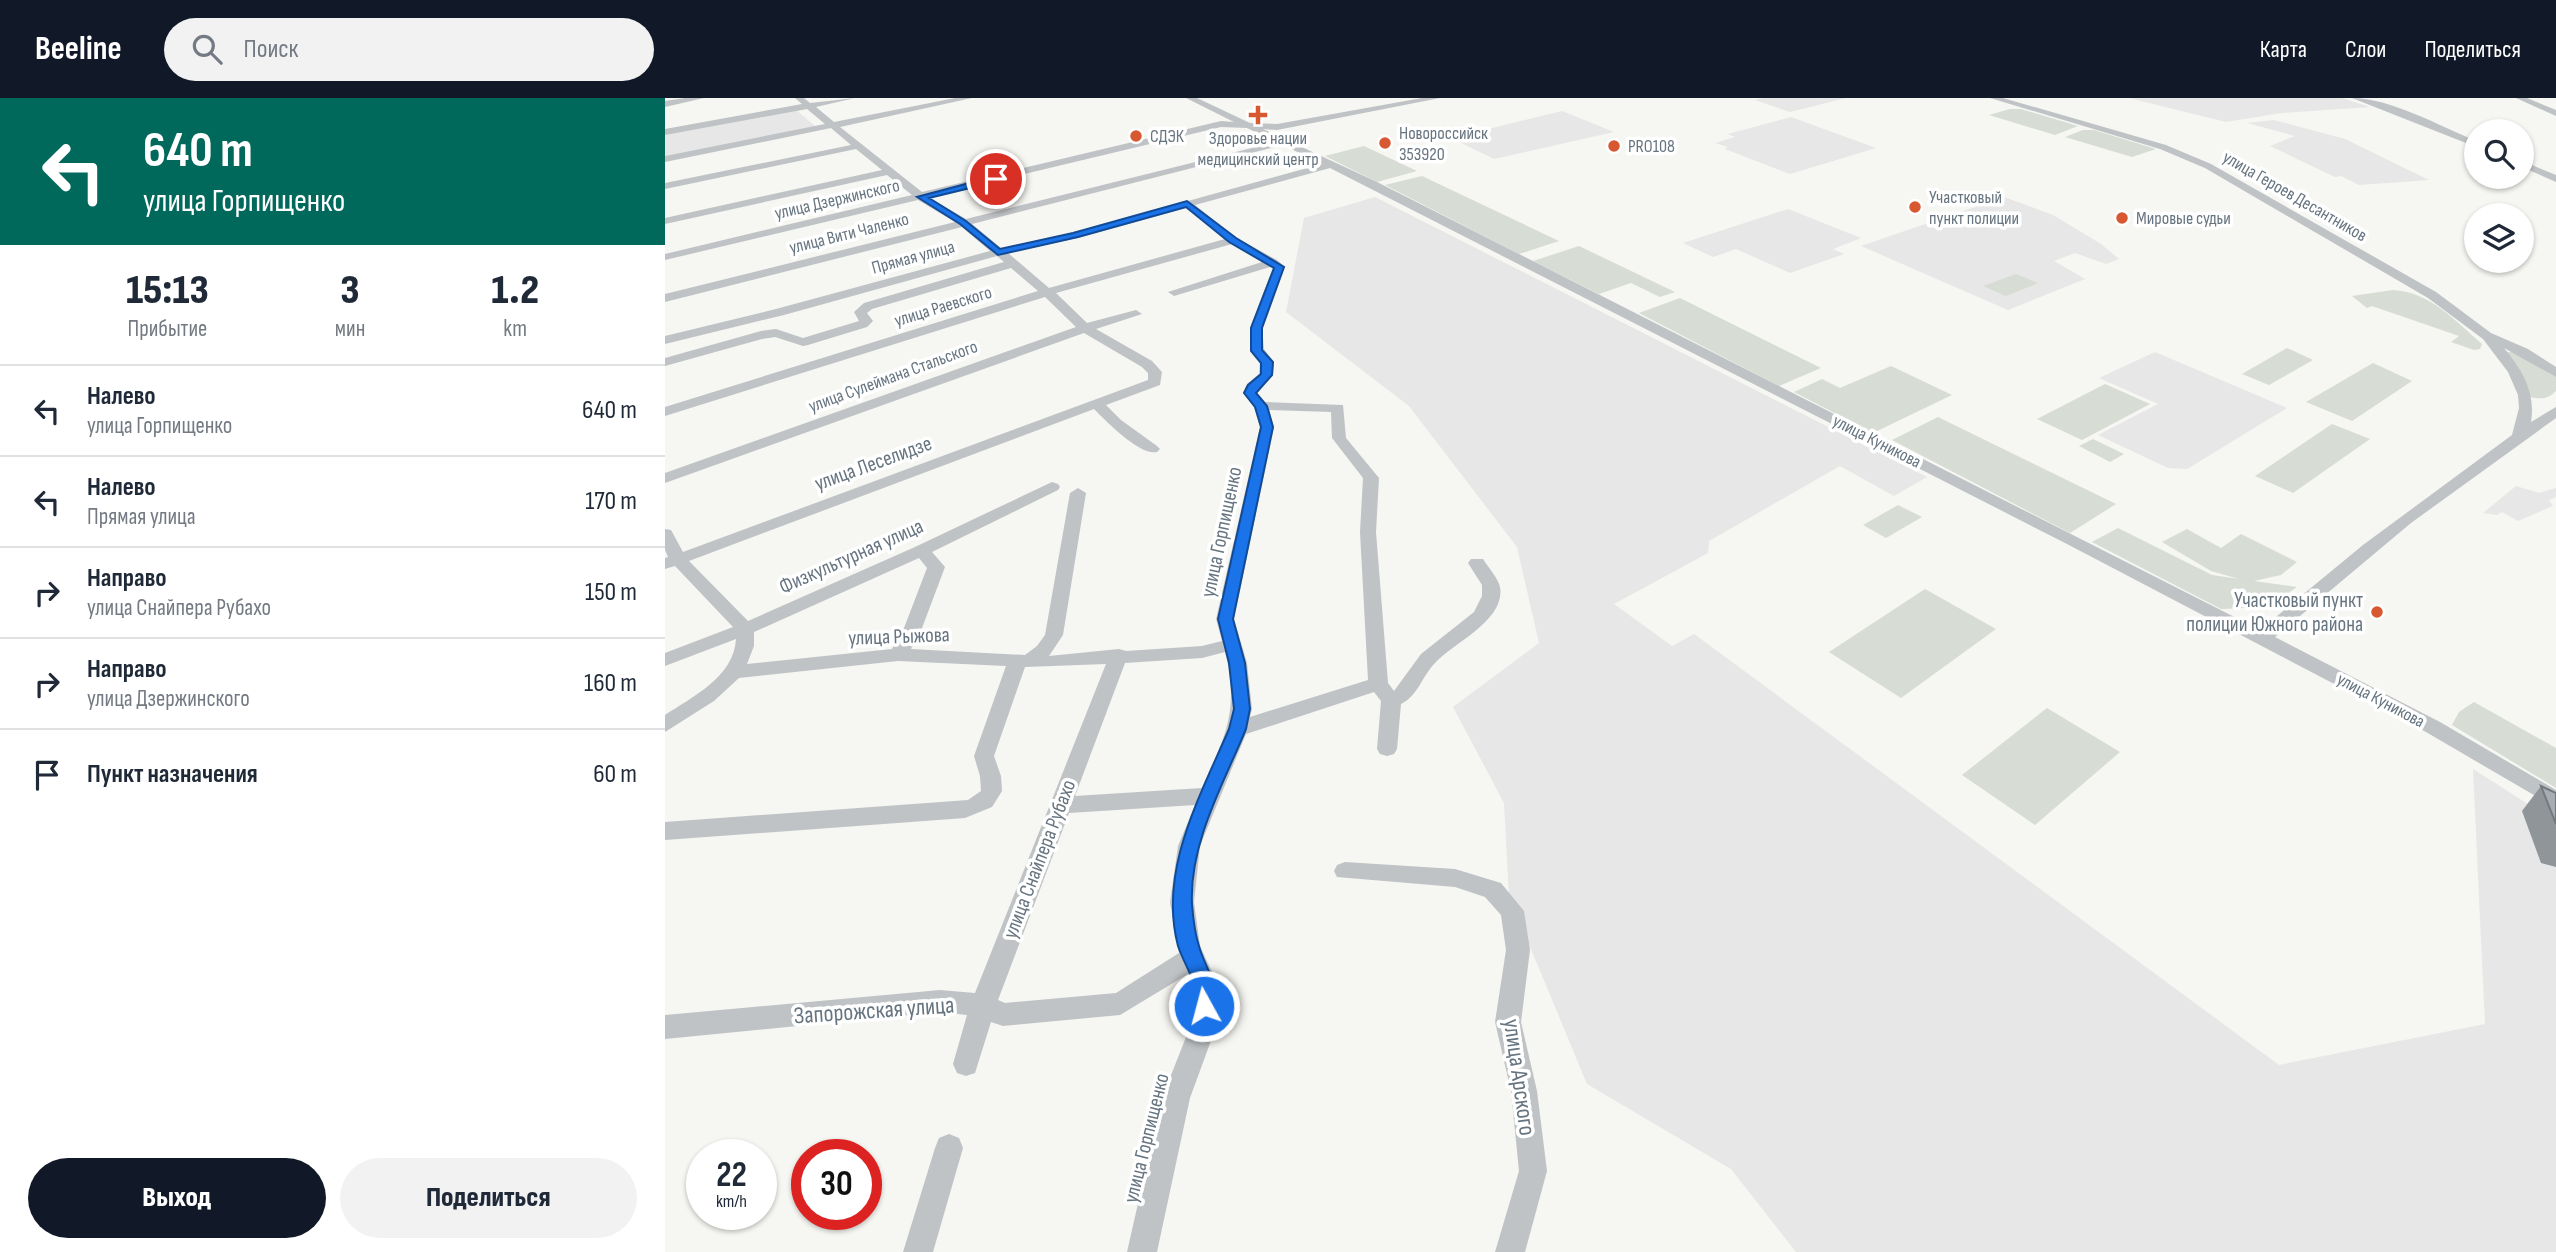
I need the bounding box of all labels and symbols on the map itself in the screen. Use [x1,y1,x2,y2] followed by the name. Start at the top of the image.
[1248,105,1268,125] marker: Здоровье нации медицинский центр
[1399,123,1488,165] place label: Новороссийск 353920
[1150,126,1185,147] place label: СДЭК
[1128,128,1144,144] marker: СДЭК
[1197,128,1319,170] place label: Здоровье нации медицинский центр
[1377,135,1393,151] marker: Новороссийск 353920
[1628,136,1675,157] place label: PRO108
[1606,138,1622,154] marker: PRO108
[2219,147,2370,246] street label: улица Героев Десантников
[966,149,1026,209] pin
[773,175,902,224] street label: улица Дзержинского
[1929,187,2019,229] place label: Участковый пункт полиции
[1907,199,1923,215] marker: Участковый пункт полиции
[787,208,911,258] street label: улица Вити Чаленко
[2136,208,2231,229] place label: Мировые судьи
[2114,210,2130,226] marker: Мировые судьи
[869,236,957,279] street label: Прямая улица
[892,282,994,331] street label: улица Раевского
[806,336,981,417] street label: улица Сулеймана Стальского
[1829,410,1924,473] street label: улица Куникова
[811,431,935,496] street label: улица Леселидзе
[1195,465,1248,600] street label: улица Горпищенко
[775,514,927,599] street label: Физкультурная улица
[2186,588,2363,637] place label: Участковый пункт полиции Южного района
[2369,604,2385,620] marker: Участковый пункт полиции Южного района
[848,622,950,651] street label: улица Рыжова
[2333,669,2428,732] street label: улица Куникова
[998,776,1081,942] street label: улица Снайпера Рубахо
[1167,969,1241,1043] position arrow
[793,990,955,1031] street label: Запорожская улица
[1497,1017,1542,1137] street label: улица Арского
[1118,1071,1175,1206] street label: улица Горпищенко
[791,1139,882,1230] speed limit sign: 30

